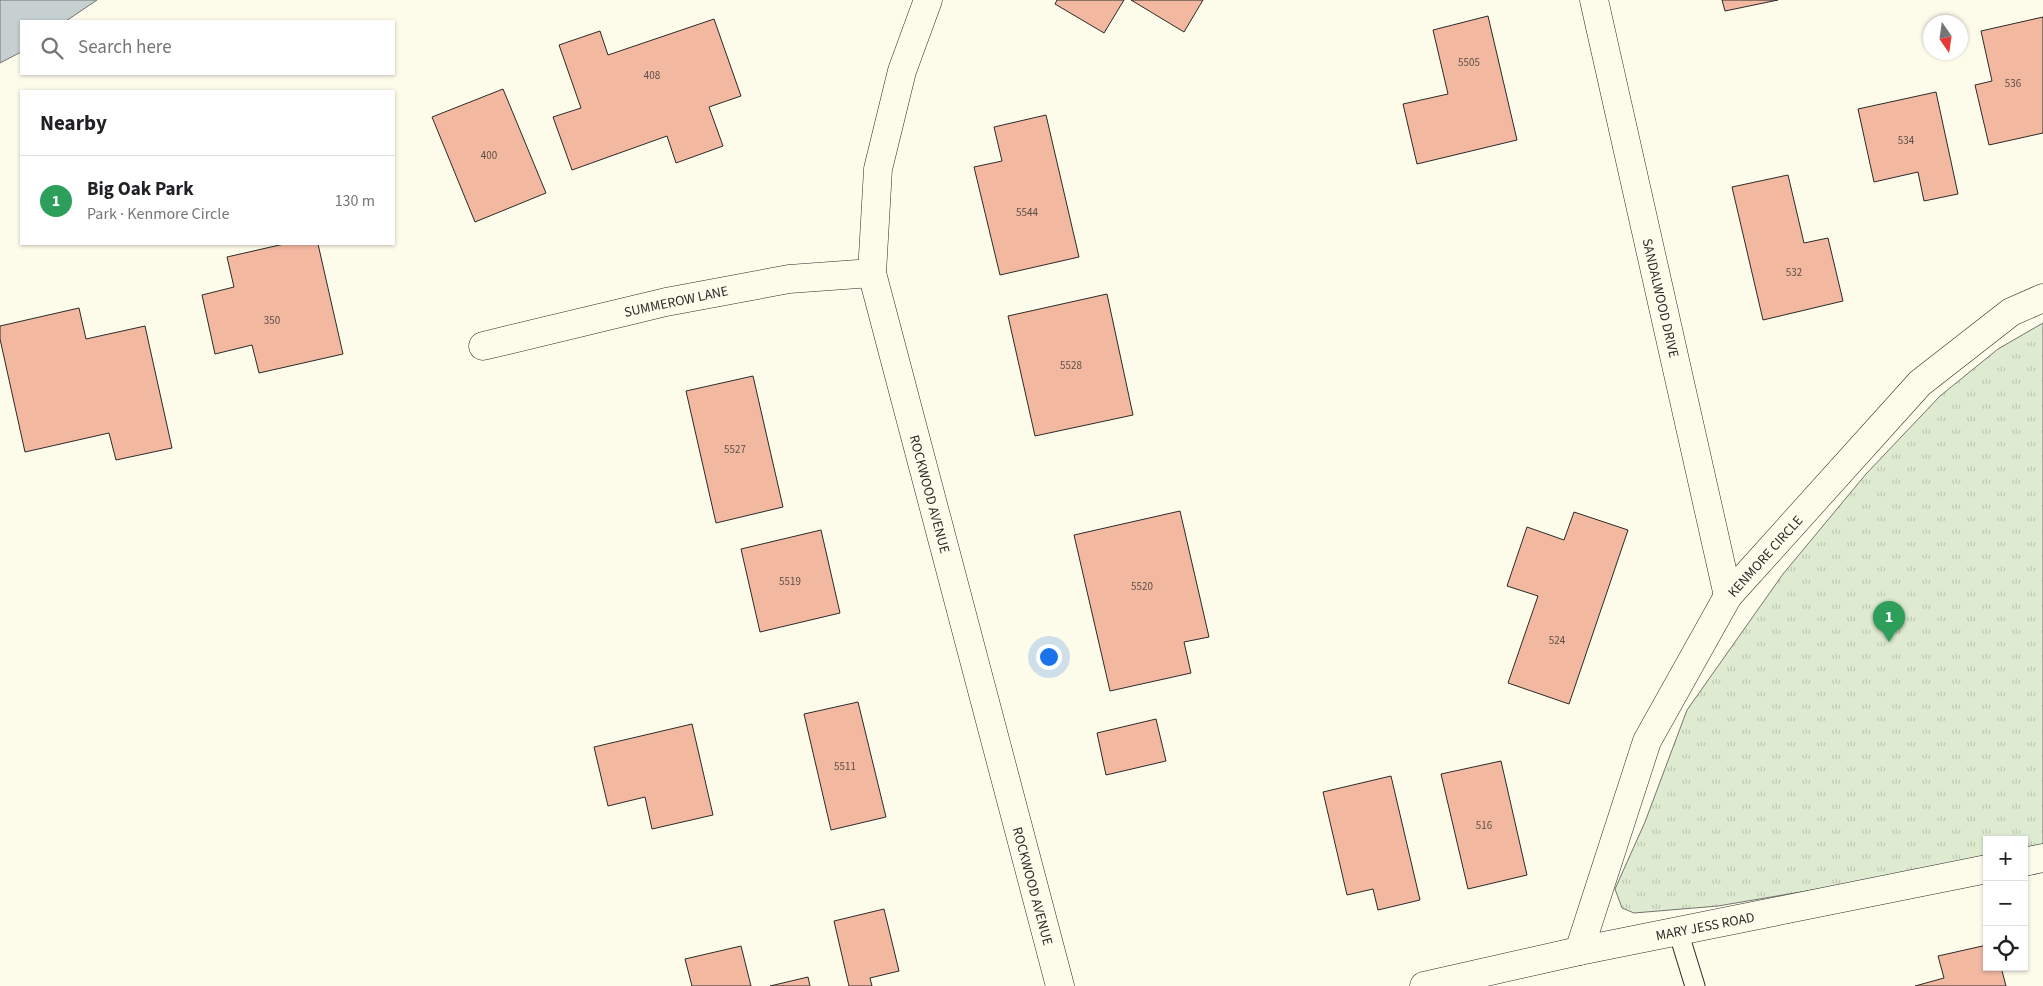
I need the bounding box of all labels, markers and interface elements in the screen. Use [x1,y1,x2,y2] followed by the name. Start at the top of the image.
[1923,15,1968,60] north arrow
[20,20,395,75] search box
[38,34,66,62] icon: search
[78,34,172,61] text: Search here
[1458,55,1480,70] house number: 5505
[644,68,661,83] house number: 408
[2005,76,2022,91] house number: 536
[40,108,107,138] text: Nearby
[1898,133,1915,148] house number: 534
[481,148,497,163] house number: 400
[87,176,194,203] text: Big Oak Park
[52,190,60,212] text: 1
[335,190,375,212] text: 130 m
[87,203,229,225] text: Park · Kenmore Circle
[1016,205,1038,220] house number: 5544
[1637,237,1683,360] street label: SANDALWOOD DRIVE
[1786,265,1802,280] house number: 532
[622,281,730,323] street label: SUMMEROW LANE
[264,313,280,328] house number: 350
[1060,358,1082,373] house number: 5528
[904,433,954,556] street label: ROCKWOOD AVENUE
[724,442,746,457] house number: 5527
[1724,511,1808,602] street label: KENMORE CIRCLE
[779,574,801,589] house number: 5519
[1131,579,1153,594] house number: 5520
[1873,601,1905,642] pin: 1
[1549,633,1566,648] house number: 524
[1036,644,1062,670] your location
[834,759,856,774] house number: 5511
[1476,818,1493,833] house number: 516
[1007,825,1057,948] street label: ROCKWOOD AVENUE
[1983,836,2028,971] map controls
[1983,836,2028,881] button: +
[1983,881,2028,926] button: −
[1654,908,1756,946] street label: MARY JESS ROAD
[1983,926,2028,971] button: locate

